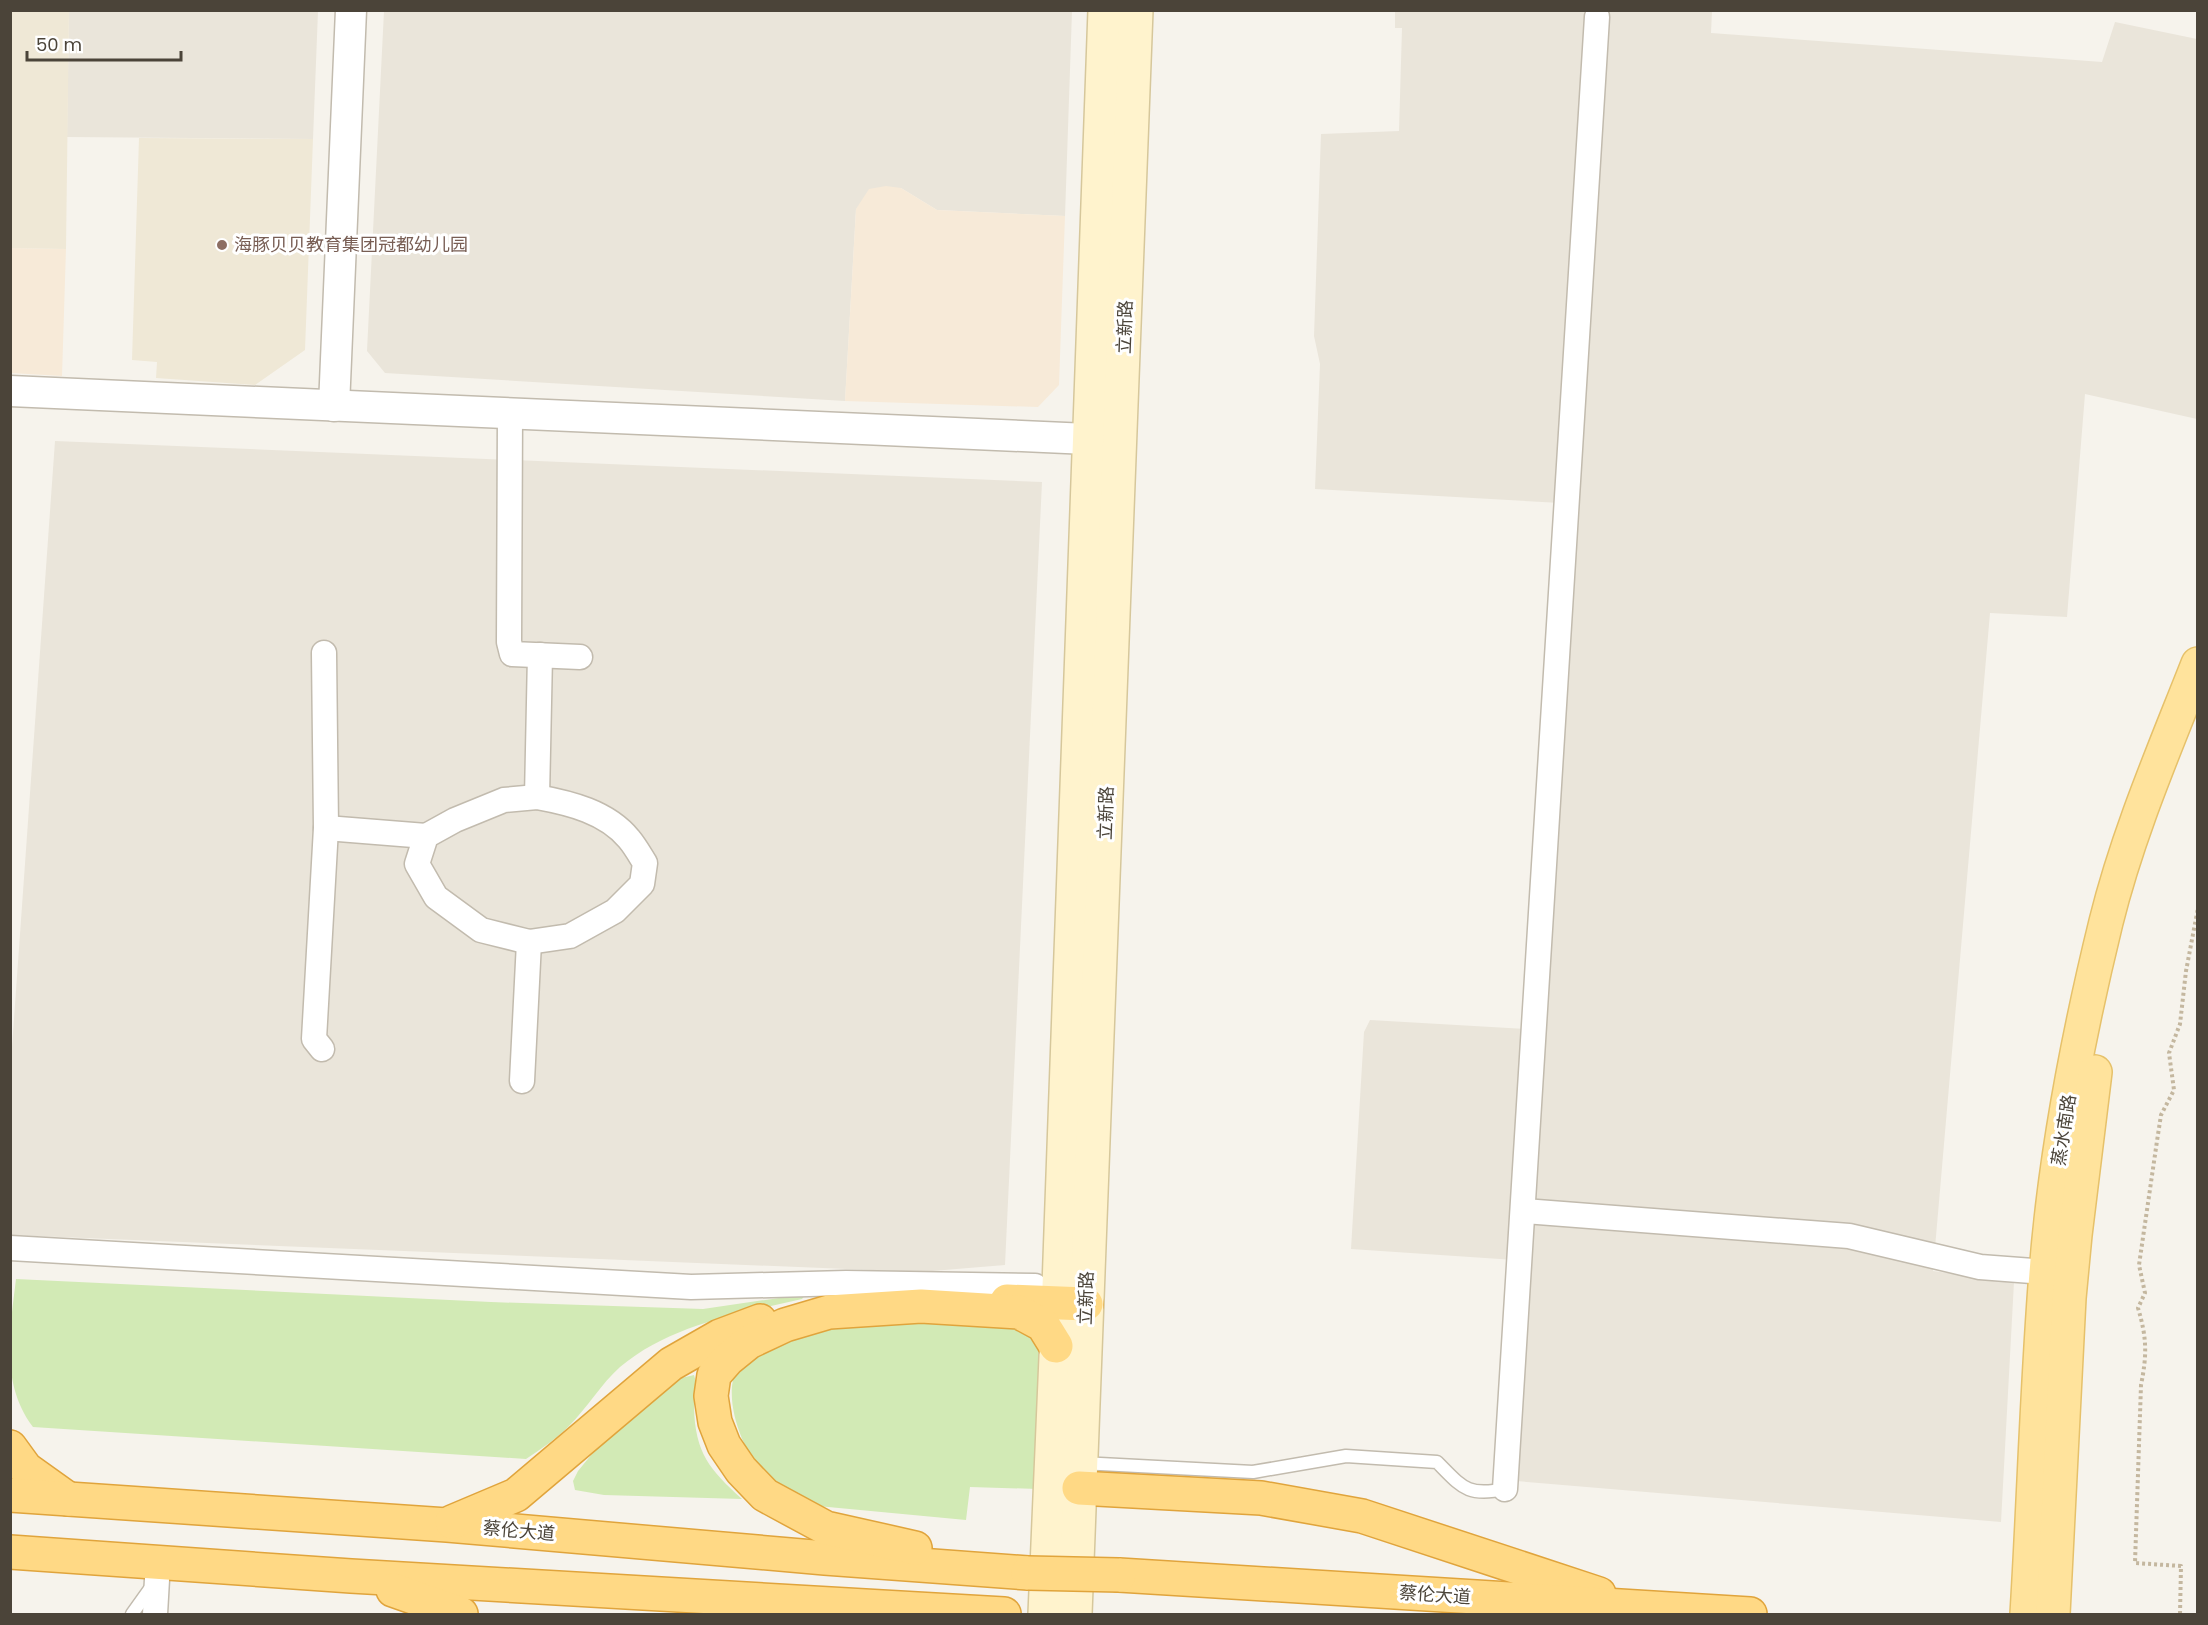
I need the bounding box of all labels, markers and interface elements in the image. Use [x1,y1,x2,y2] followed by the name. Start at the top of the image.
[27,24,182,62] scale bar
[36,32,82,57] text: 50 m
[234,232,468,257] place label: 海豚贝贝教育集团冠都幼儿园
[215,238,229,252] marker: 海豚贝贝教育集团冠都幼儿园
[1111,300,1138,354] street label: 立新路
[1092,786,1119,840] street label: 立新路
[2046,1092,2081,1167] street label: 蒸水南路
[1072,1271,1099,1325] street label: 立新路
[482,1515,556,1546] street label: 蔡伦大道
[1398,1580,1472,1609] street label: 蔡伦大道

